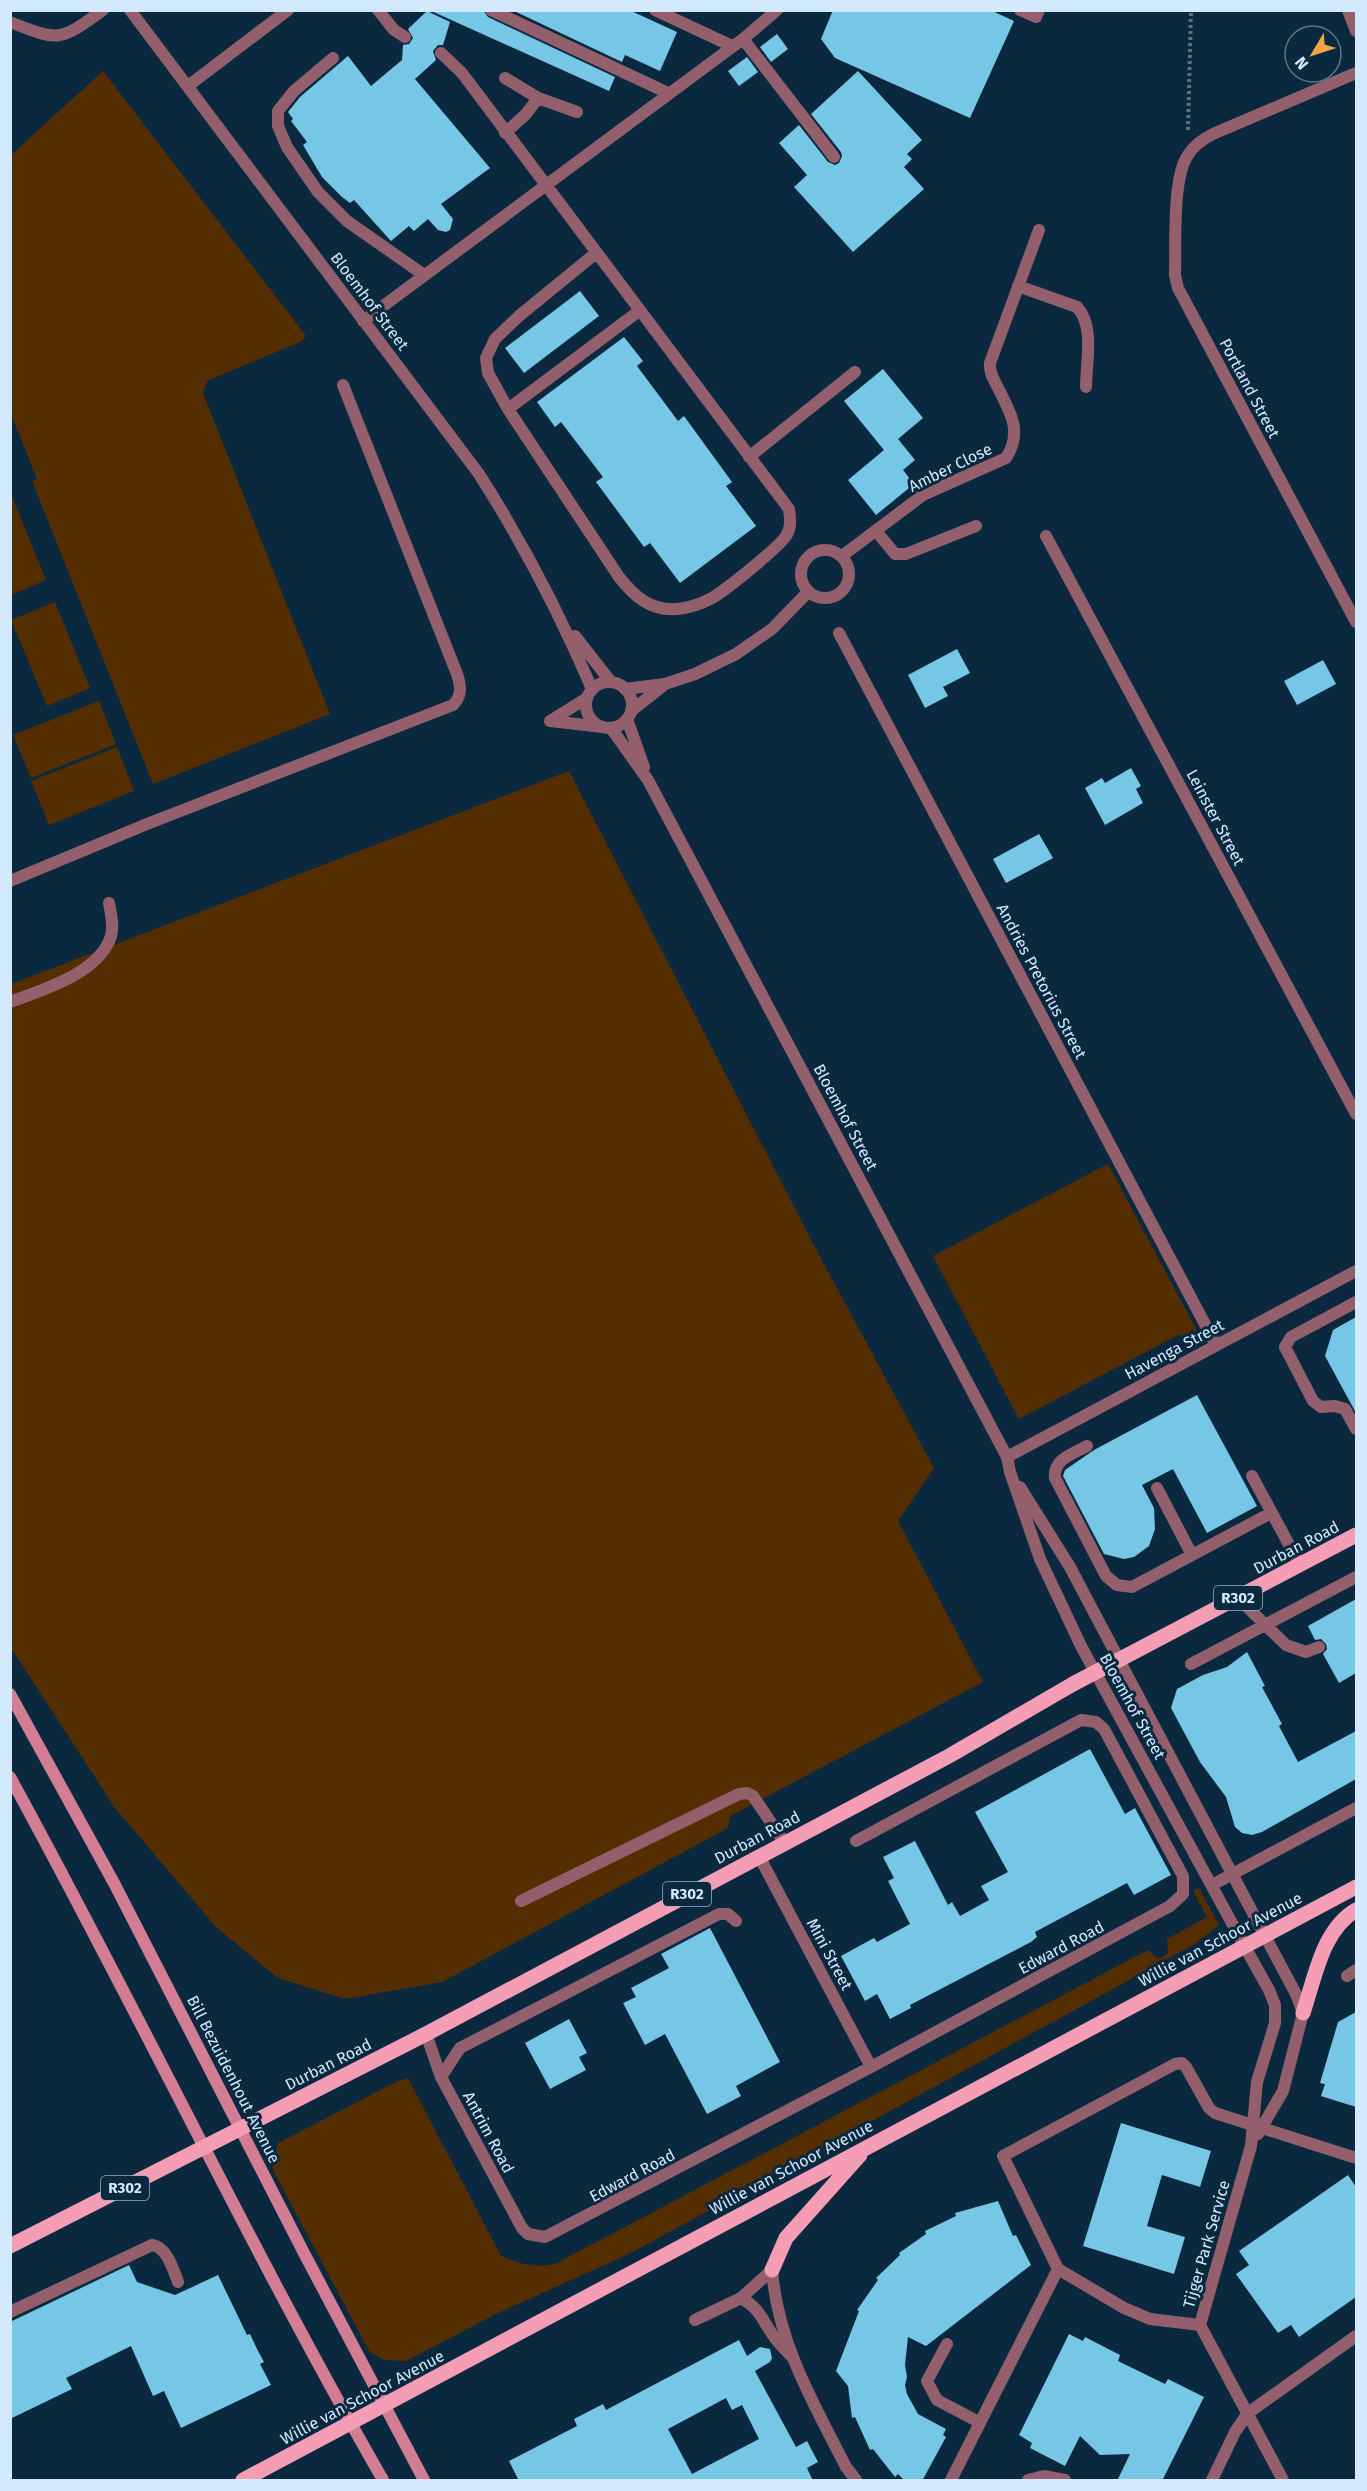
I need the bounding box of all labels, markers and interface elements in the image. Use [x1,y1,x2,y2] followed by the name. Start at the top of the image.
[1283,24,1343,84] north arrow
[1291,53,1312,73] text: N
[327,249,413,354] street label: Bloemhof Street
[1215,335,1284,441] street label: Portland Street
[905,439,995,496] street label: Amber Close
[1182,766,1249,869] street label: Leinster Street
[993,901,1091,1062] street label: Andries Pretorius Street
[810,1061,882,1174] street label: Bloemhof Street
[1121,1315,1227,1384] street label: Havenga Street
[1250,1517,1342,1578] street label: Durban Road
[1214,1586,1262,1610] road number: R302
[1096,1650,1170,1763] street label: Bloemhof Street
[711,1807,803,1868] street label: Durban Road
[663,1882,711,1906] road number: R302
[1135,1888,1305,1991] street label: Willie van Schoor Avenue
[803,1915,856,1994] street label: Mini Street
[1015,1917,1107,1978] street label: Edward Road
[183,1992,284,2166] street label: Bill Bezuidenhout Avenue
[282,2035,375,2094] street label: Durban Road
[459,2088,518,2176] street label: Antrim Road
[706,2116,876,2219] street label: Willie van Schoor Avenue
[586,2145,678,2206] street label: Edward Road
[101,2176,149,2200] road number: R302
[1179,2178,1234,2310] street label: Tijger Park Service
[277,2346,447,2449] street label: Willie van Schoor Avenue

